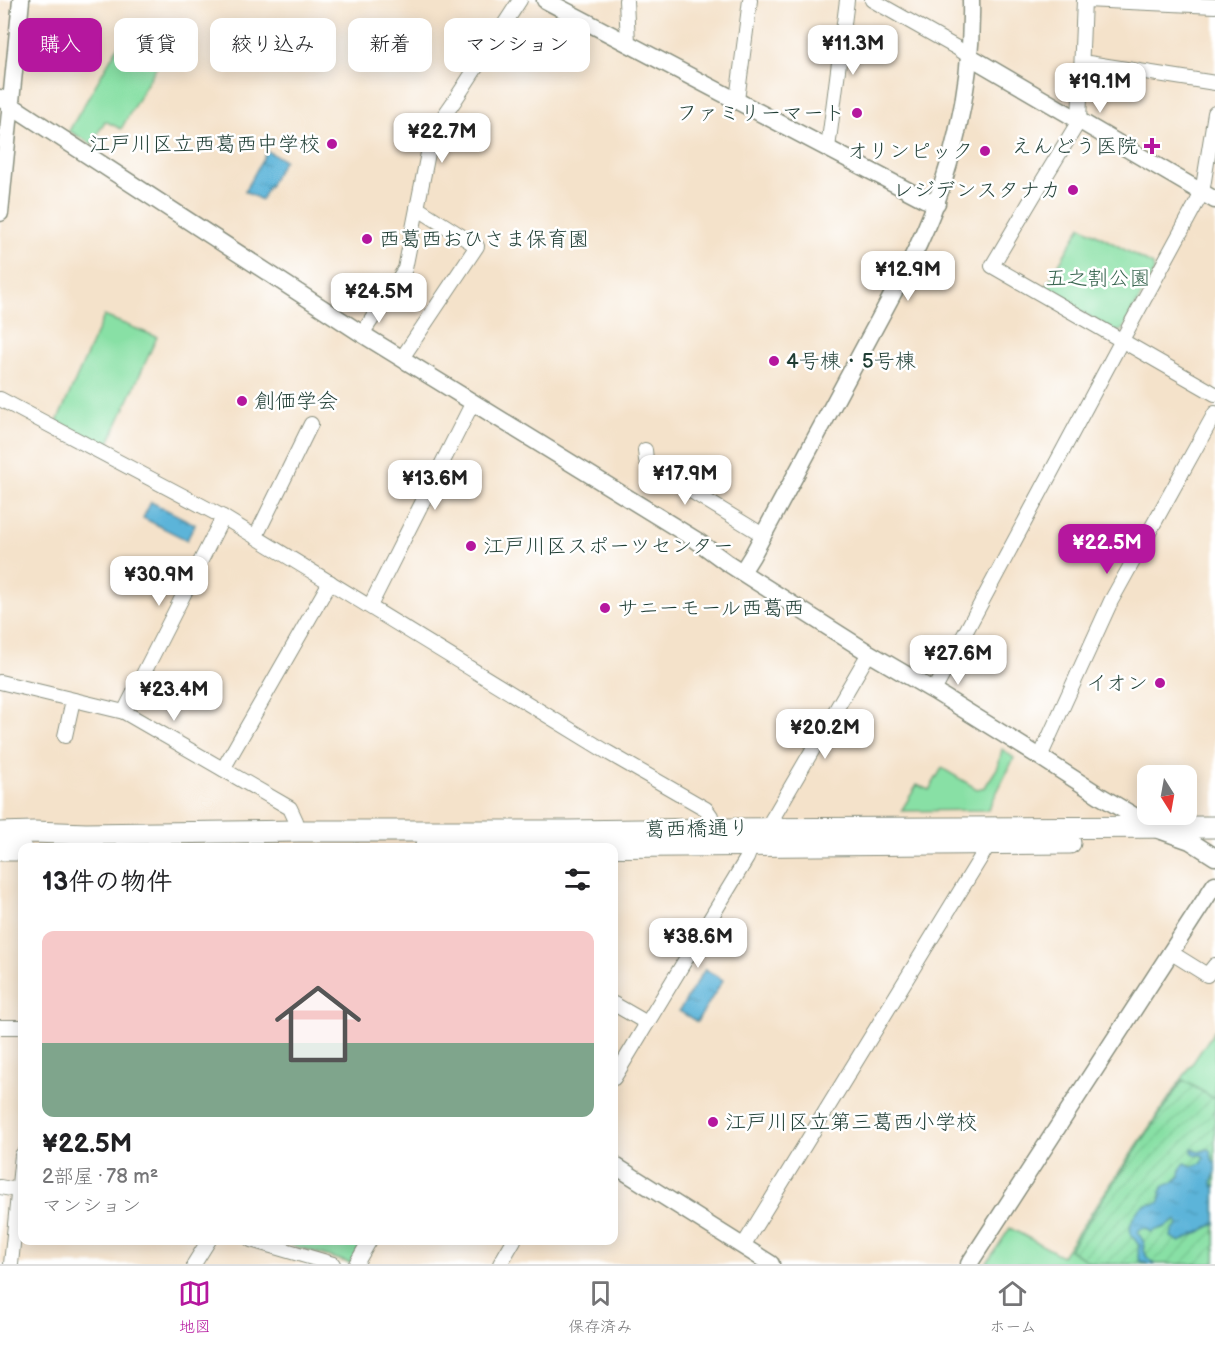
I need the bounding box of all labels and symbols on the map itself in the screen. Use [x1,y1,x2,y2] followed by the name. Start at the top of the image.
[804,25,902,76] pin: ¥11.3M
[1051,63,1149,114] pin: ¥19.1M
[677,101,845,126] place label: ファミリーマート
[850,106,864,120] marker: ファミリーマート
[393,113,491,164] pin: ¥22.7M
[89,132,320,157] place label: 江戸川区立西葛西中学校
[1012,134,1138,159] place label: えんどう医院
[325,137,339,151] marker: 江戸川区立西葛西中学校
[1143,137,1161,155] marker: えんどう医院
[847,139,973,164] place label: オリンピック
[978,144,992,158] marker: オリンピック
[893,178,1061,203] place label: レジデンスタナカ
[1066,183,1080,197] marker: レジデンスタナカ
[379,227,589,252] place label: 西葛西おひさま保育園
[360,232,374,246] marker: 西葛西おひさま保育園
[859,251,957,302] pin: ¥12.9M
[1046,266,1151,291] park label: 五之割公園
[330,273,428,324] pin: ¥24.5M
[786,349,916,374] place label: 4号棟・5号棟
[767,354,781,368] marker: 4号棟・5号棟
[254,389,338,414] place label: 創価学会
[235,394,249,408] marker: 創価学会
[636,455,734,506] pin: ¥17.9M
[386,460,484,511] pin: ¥13.6M
[1058,524,1156,575] pin: ¥22.5M
[483,534,734,559] place label: 江戸川区スポーツセンター
[464,539,478,553] marker: 江戸川区スポーツセンター
[110,556,208,607] pin: ¥30.9M
[617,596,804,621] place label: サニーモール西葛西
[598,601,612,615] marker: サニーモール西葛西
[909,635,1007,686] pin: ¥27.6M
[125,671,223,722] pin: ¥23.4M
[1086,671,1148,696] place label: イオン
[1153,676,1167,690] marker: イオン
[776,709,874,760] pin: ¥20.2M
[1137,765,1197,825] north arrow
[644,816,750,842] street label: 葛西橋通り
[649,918,747,969] pin: ¥38.6M
[725,1110,977,1135] place label: 江戸川区立第三葛西小学校
[706,1115,720,1129] marker: 江戸川区立第三葛西小学校

